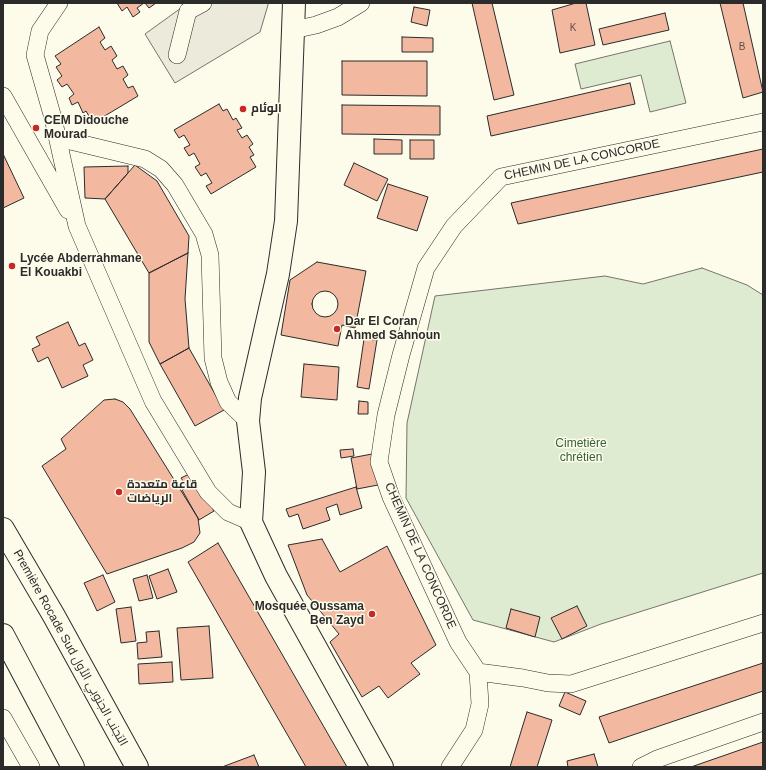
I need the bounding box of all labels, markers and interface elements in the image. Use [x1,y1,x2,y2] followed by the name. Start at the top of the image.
[570,22,576,34] house number: K
[739,41,745,53] house number: B
[251,102,282,116] place label: الوئام
[238,104,248,114] marker: الوئام
[44,114,129,142] place label: CEM Didouche Mourad
[31,123,41,133] marker: CEM Didouche Mourad
[503,136,661,184] street label: CHEMIN DE LA CONCORDE
[20,252,142,280] place label: Lycée Abderrahmane El Kouakbi
[7,261,17,271] marker: Lycée Abderrahmane El Kouakbi
[345,315,440,343] place label: Dar El Coran Ahmed Sahnoun
[332,324,342,334] marker: Dar El Coran Ahmed Sahnoun
[555,437,607,465] park label: Cimetière chrétien
[127,478,197,506] place label: قاعة متعددة الرياضات
[381,481,459,631] street label: CHEMIN DE LA CONCORDE
[114,487,124,497] marker: قاعة متعددة الرياضات
[10,547,130,749] street label: Première Rocade Sud التجنب الجنوبي الأول
[255,600,364,628] place label: Mosquée Oussama Ben Zayd
[367,609,377,619] marker: Mosquée Oussama Ben Zayd

